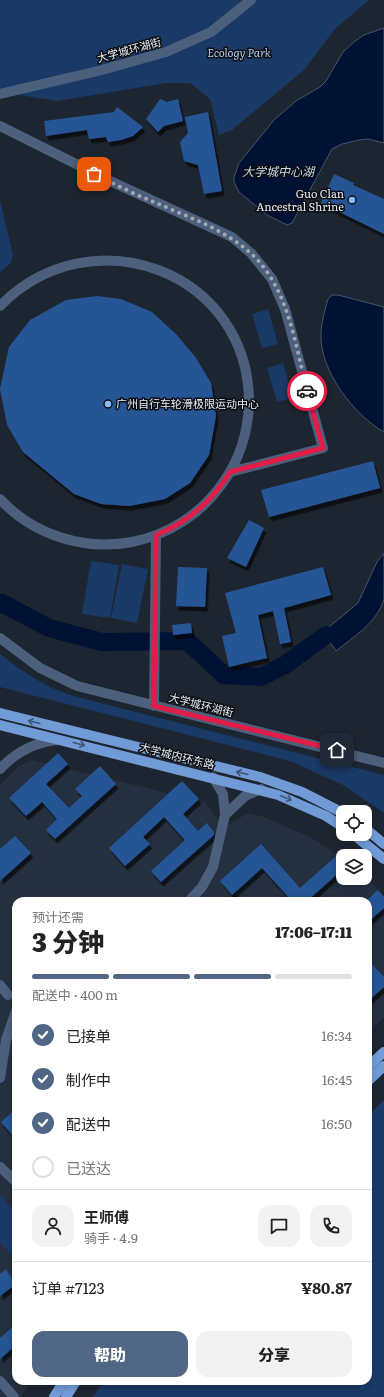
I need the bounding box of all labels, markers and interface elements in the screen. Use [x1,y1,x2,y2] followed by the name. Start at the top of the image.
[95,33,163,65] street label: 大学城环湖街
[207,44,271,60] park label: Ecology Park
[77,157,111,191] pin
[242,162,316,180] water label: 大学城中心湖
[83,163,105,185] icon: bag
[256,185,344,214] place label: Guo Clan Ancestral Shrine
[347,195,357,205] marker: Guo Clan Ancestral Shrine
[287,371,327,411] courier
[296,380,318,402] icon: car
[116,395,259,411] place label: 广州自行车轮滑极限运动中心
[103,399,113,409] marker: 广州自行车轮滑极限运动中心
[167,688,235,720] street label: 大学城环湖街
[28,717,41,725] one-way arrow
[320,733,354,767] pin
[138,738,217,772] street label: 大学城内环东路
[326,739,348,761] icon: home
[72,741,85,749] one-way arrow
[236,768,249,776] one-way arrow
[279,794,291,802] one-way arrow
[336,805,372,885] map controls
[336,805,372,841] button: locate
[336,849,372,885] button: layers
[32,907,84,926] text: 预计还需
[275,920,352,943] text: 17:06–17:11
[32,921,104,960] text: 3 分钟
[32,985,118,1004] text: 配送中 · 400 m
[32,1024,54,1046] icon: check
[66,1024,111,1047] text: 已接单
[321,1026,352,1045] text: 16:34
[32,1068,54,1090] icon: check
[66,1068,111,1091] text: 制作中
[322,1070,352,1089] text: 16:45
[32,1112,54,1134] icon: check
[66,1112,111,1135] text: 配送中
[321,1114,352,1133] text: 16:50
[66,1156,111,1179] text: 已送达
[32,1205,74,1247] button: person
[84,1205,129,1228] text: 王师傅
[258,1205,300,1247] button: chat
[310,1205,352,1247] button: phone
[84,1228,138,1247] text: 骑手 · 4.9
[32,1276,105,1299] text: 订单 #7123
[301,1276,352,1299] text: ¥80.87
[32,1331,188,1377] button: 帮助
[196,1331,352,1377] button: 分享

